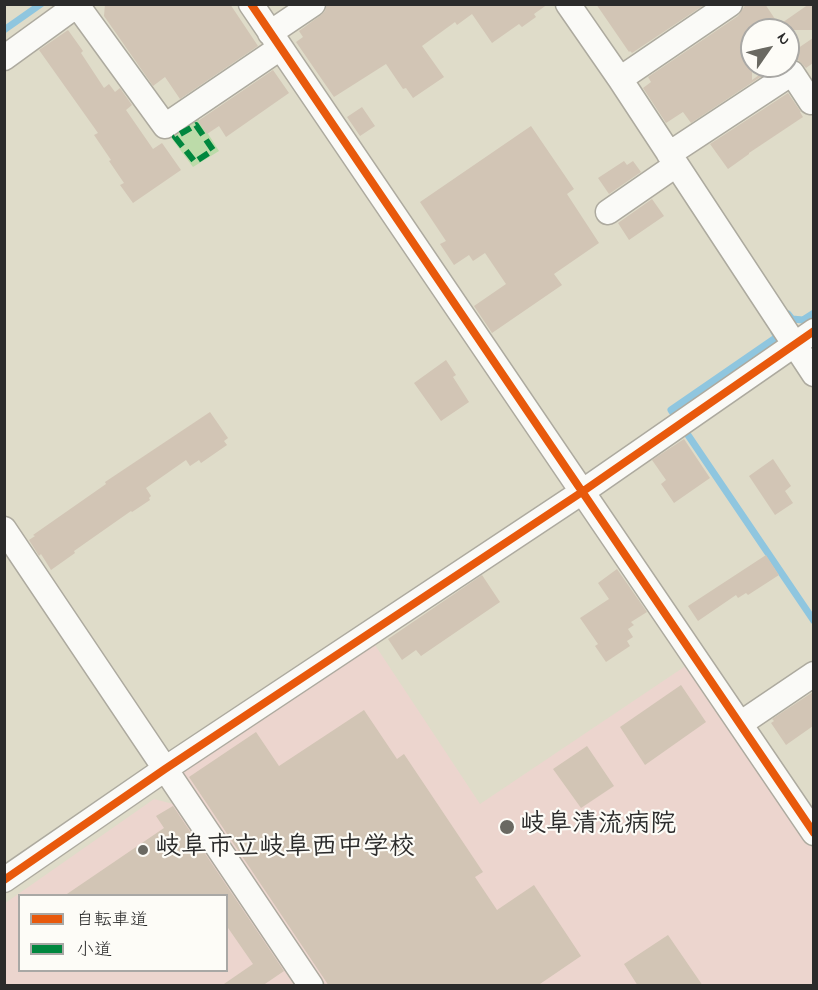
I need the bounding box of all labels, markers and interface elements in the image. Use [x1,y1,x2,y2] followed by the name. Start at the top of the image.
[740,18,800,78] north arrow
[770,28,796,50] text: N
[520,811,676,843] place label: 岐阜清流病院
[498,818,516,836] marker: 岐阜清流病院
[155,834,415,866] place label: 岐阜市立岐阜西中学校
[136,843,150,857] marker: 岐阜市立岐阜西中学校
[18,894,228,972] legend
[76,908,148,934] text: 自転車道
[76,938,112,964] text: 小道

